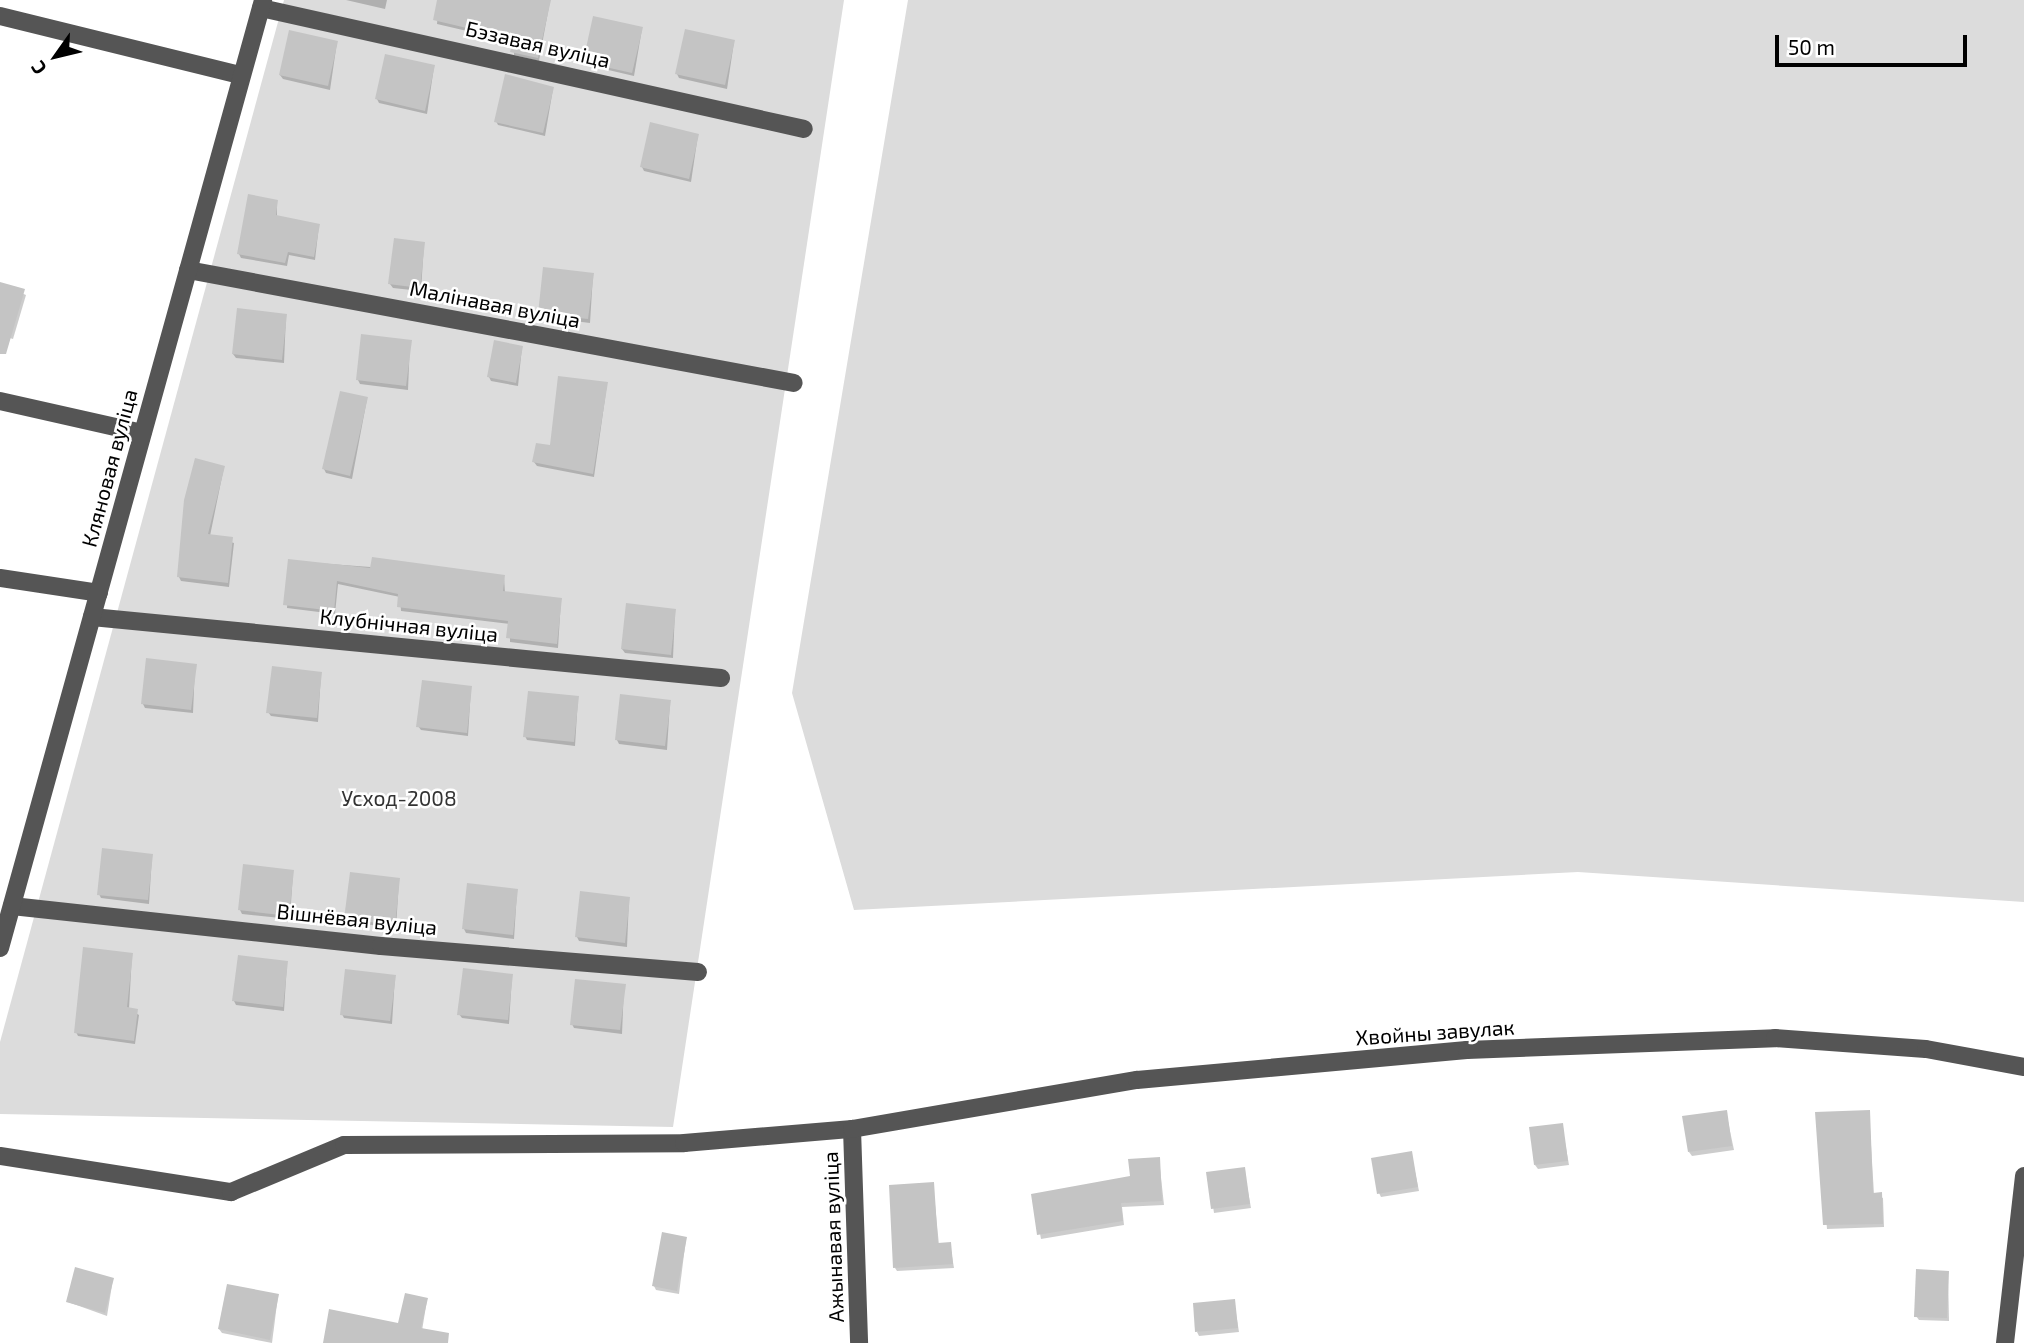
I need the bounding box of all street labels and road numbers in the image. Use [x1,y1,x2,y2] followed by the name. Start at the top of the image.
[463,15,613,73] street label: Бэзавая вуліца
[408,275,582,333] street label: Малінавая вуліца
[76,386,142,550] street label: Кляновая вуліца
[319,603,499,647] street label: Клубнічная вуліца
[276,898,438,940] street label: Вішнёвая вуліца
[1355,1014,1515,1050] street label: Хвойны завулак
[817,1151,849,1323] street label: Ажынавая вуліца

